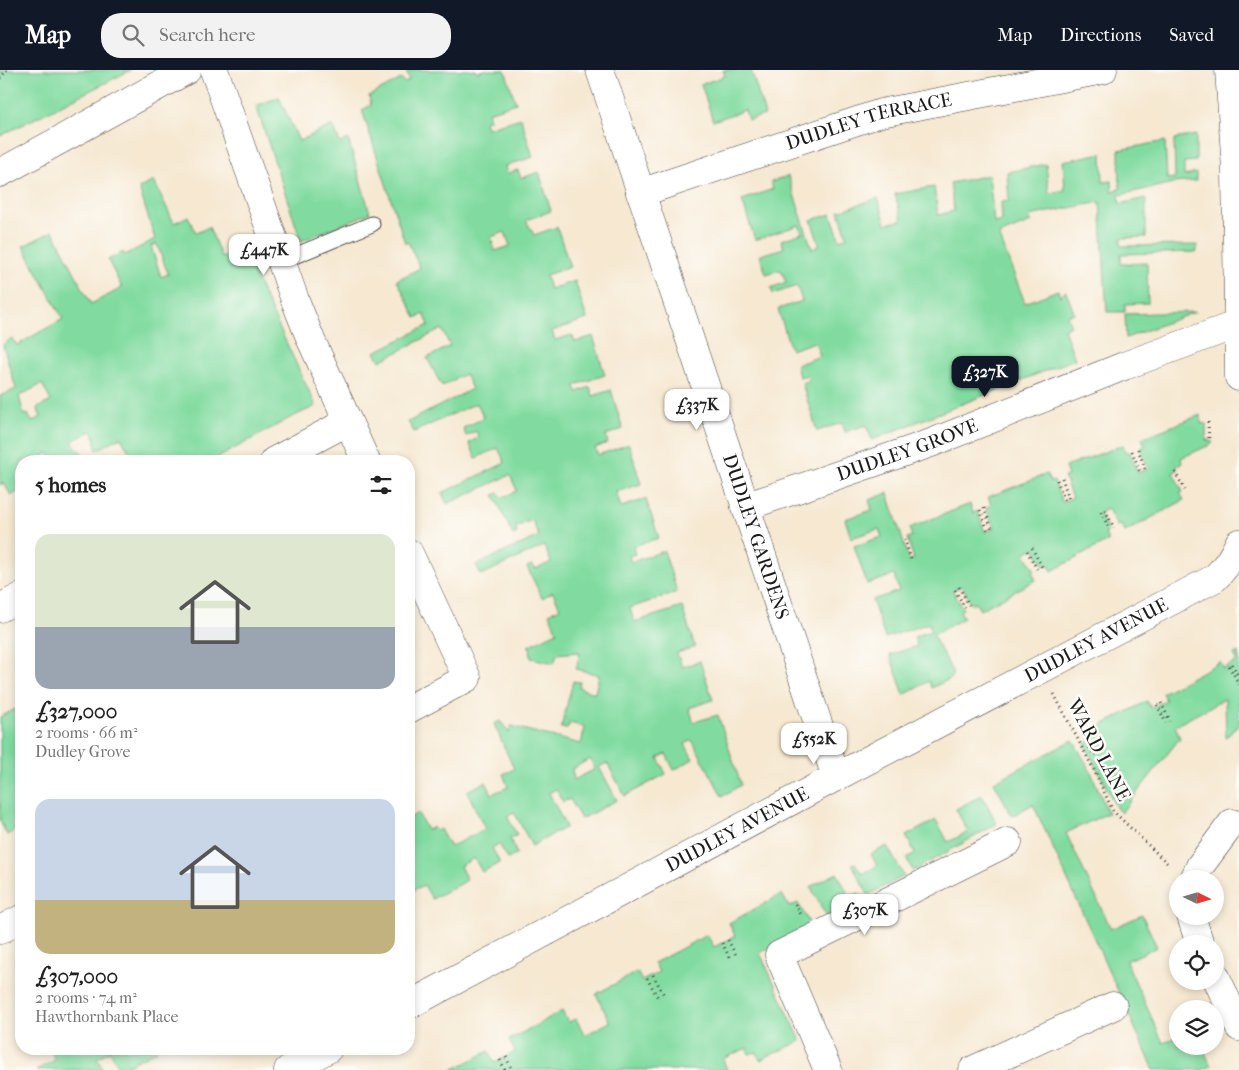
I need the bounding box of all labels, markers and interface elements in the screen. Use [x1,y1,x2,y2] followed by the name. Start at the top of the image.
[101,13,451,58] search box
[25,21,71,49] text: Map
[119,21,147,49] icon: search
[159,24,255,46] text: Search here
[998,25,1032,46] text: Map
[1060,25,1141,46] text: Directions
[1169,25,1214,46] text: Saved
[783,88,954,155] street label: DUDLEY TERRACE
[229,234,299,276] pin: £447K
[240,240,288,259] text: £447K
[950,356,1020,398] pin: £327K
[963,362,1007,381] text: £327K
[662,388,732,431] pin: £337K
[675,395,719,414] text: £337K
[834,414,982,486] street label: DUDLEY GROVE
[718,451,794,622] street label: DUDLEY GARDENS
[367,471,395,499] icon: filters
[35,473,106,497] text: 5 homes
[170,567,260,657] icon: home
[1021,593,1172,687] street label: DUDLEY AVENUE
[1062,694,1135,805] street label: WARD LANE
[35,699,117,723] text: £327,000
[779,722,849,765] pin: £552K
[35,723,137,742] text: 2 rooms · 66 m²
[792,729,836,748] text: £552K
[35,742,130,761] text: Dudley Grove
[662,782,813,877] street label: DUDLEY AVENUE
[170,832,260,922] icon: home
[1169,870,1224,925] north arrow
[1169,870,1224,1055] map controls
[830,894,900,936] pin: £307K
[842,900,888,919] text: £307K
[1169,935,1224,990] button: locate
[35,964,118,988] text: £307,000
[35,988,137,1007] text: 2 rooms · 74 m²
[1169,1000,1224,1055] button: layers
[35,1007,178,1026] text: Hawthornbank Place

